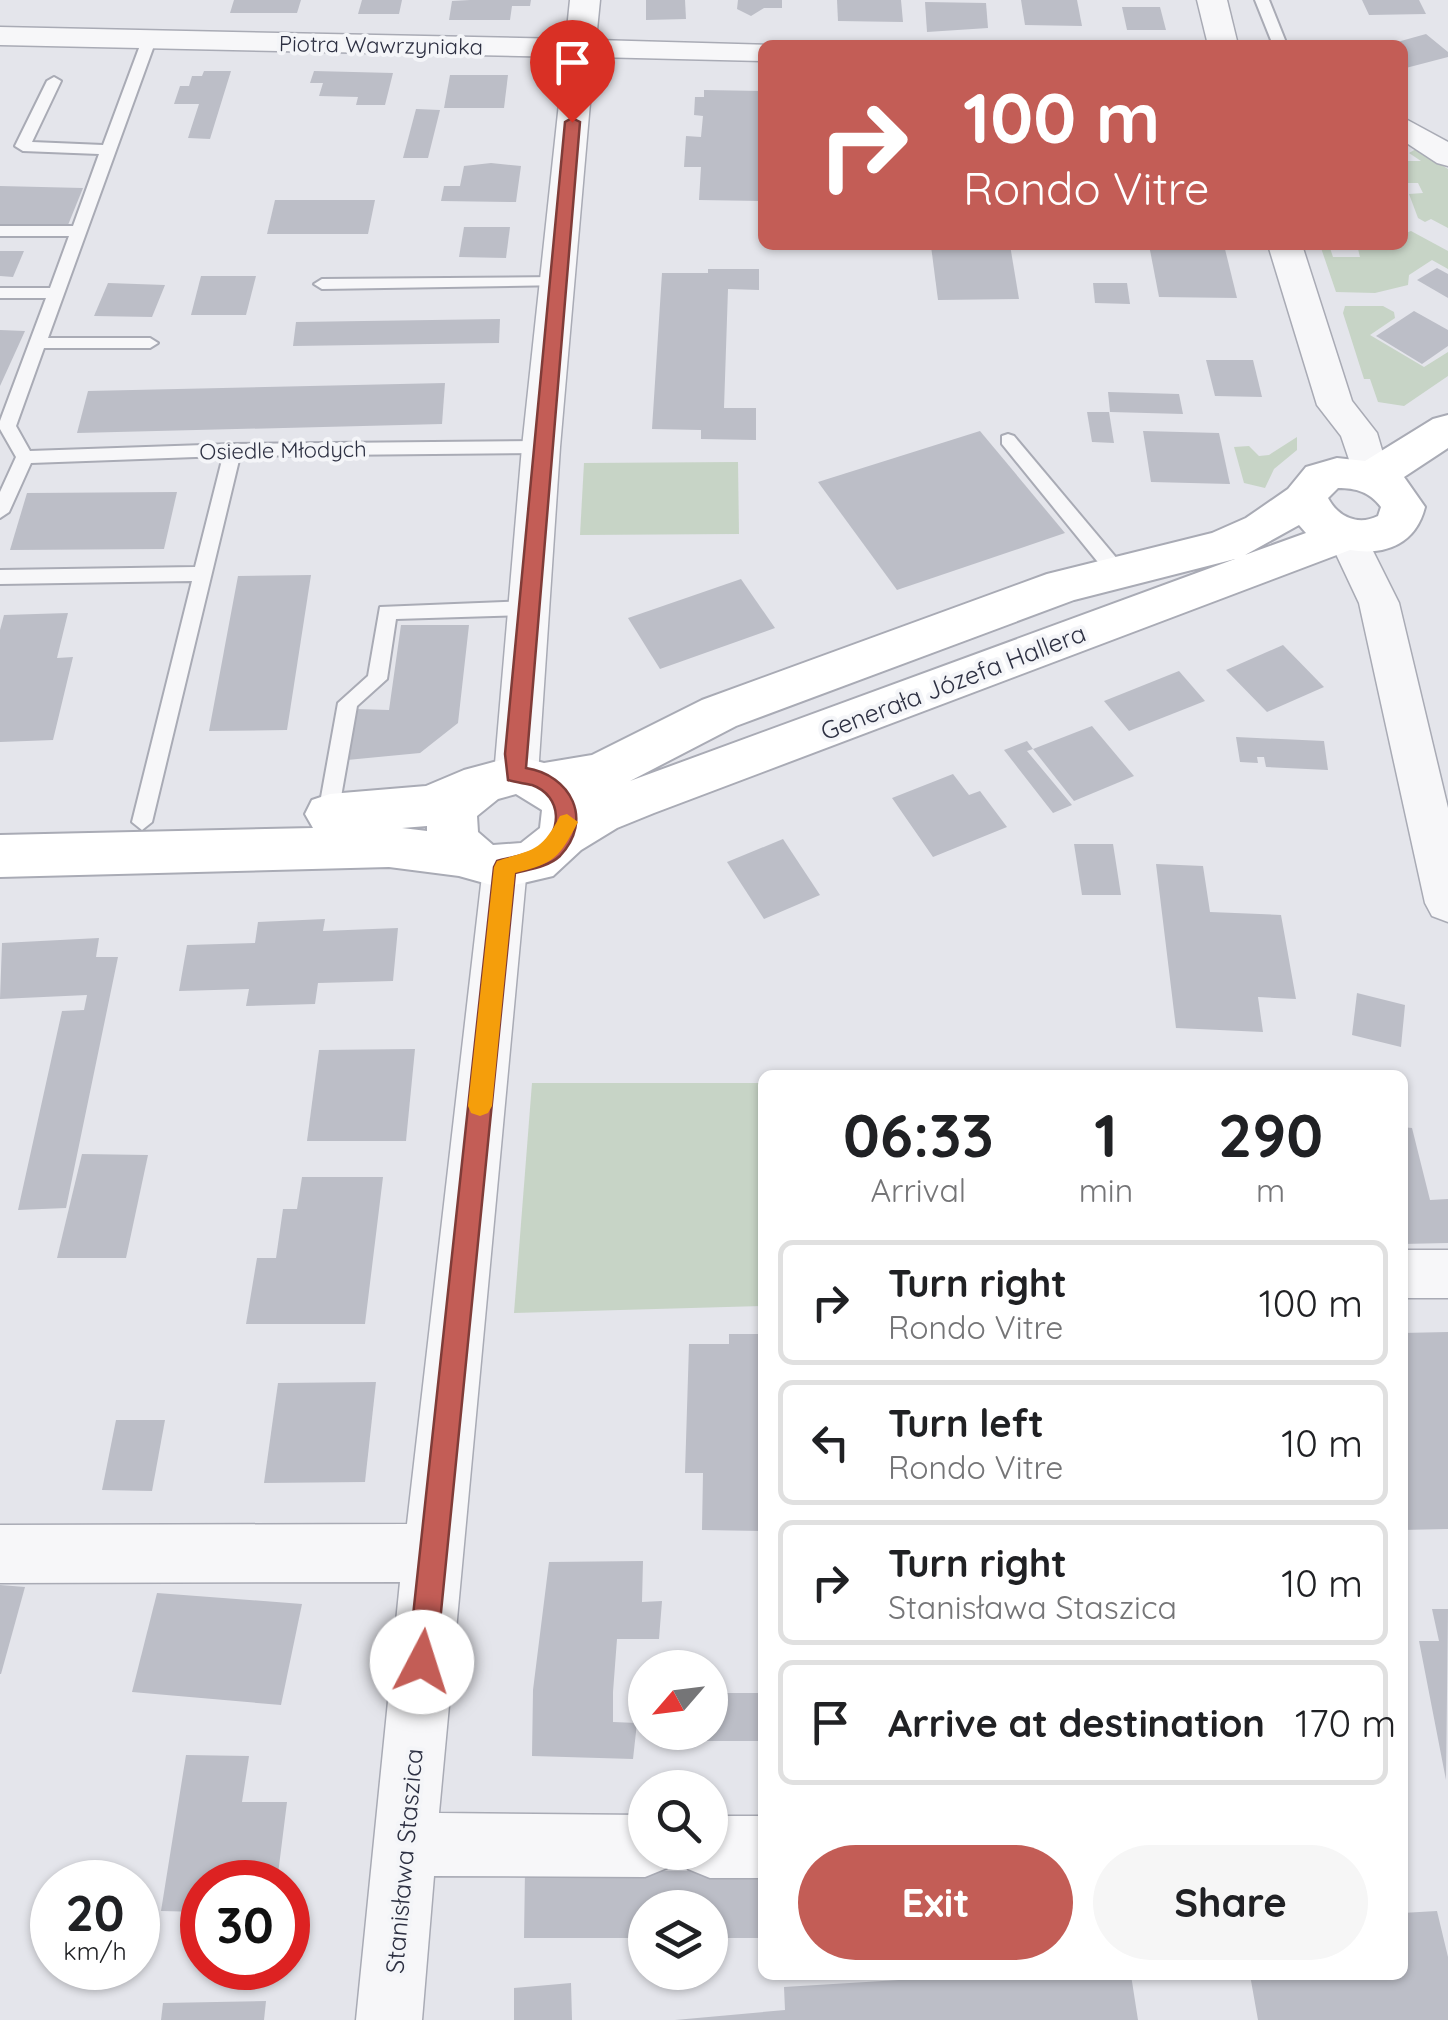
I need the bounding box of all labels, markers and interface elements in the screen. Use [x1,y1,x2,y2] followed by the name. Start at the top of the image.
[530,20,615,123] pin
[279,29,483,61] street label: Piotra Wawrzyniaka
[545,35,600,90] icon: arrive
[963,73,1160,161] text: 100 m
[798,80,928,210] icon: right
[963,160,1209,216] text: Rondo Vitre
[199,435,367,465] street label: Osiedle Młodych
[816,617,1090,746] street label: Generała Józefa Hallera
[843,1097,994,1172] text: 06:33
[1094,1097,1118,1172] text: 1
[1218,1097,1323,1172] text: 290
[870,1170,966,1210] text: Arrival
[1079,1170,1133,1210] text: min
[1256,1170,1285,1210] text: m
[888,1259,1067,1307] text: Turn right
[803,1275,858,1330] icon: right
[1259,1279,1363,1327] text: 100 m
[888,1307,1063,1347] text: Rondo Vitre
[888,1399,1044,1447] text: Turn left
[803,1415,858,1470] icon: left
[1281,1419,1363,1467] text: 10 m
[888,1447,1063,1487] text: Rondo Vitre
[888,1539,1067,1587] text: Turn right
[803,1555,858,1610] icon: right
[1281,1559,1363,1607] text: 10 m
[888,1587,1177,1627] text: Stanisława Staszica
[370,1610,474,1714] position arrow
[628,1650,728,1750] north arrow
[628,1650,728,1990] map controls
[803,1695,858,1750] icon: arrive
[888,1699,1265,1747] text: Arrive at destination
[1295,1699,1396,1747] text: 170 m
[378,1747,429,1975] street label: Stanisława Staszica
[628,1770,728,1870] button: search
[798,1845,1073,1960] button: Exit
[1093,1845,1368,1960] button: Share
[180,1860,310,1990] speed limit sign: 30
[65,1881,125,1944] text: 20
[628,1890,728,1990] button: layers
[63,1935,127,1966] text: km/h

